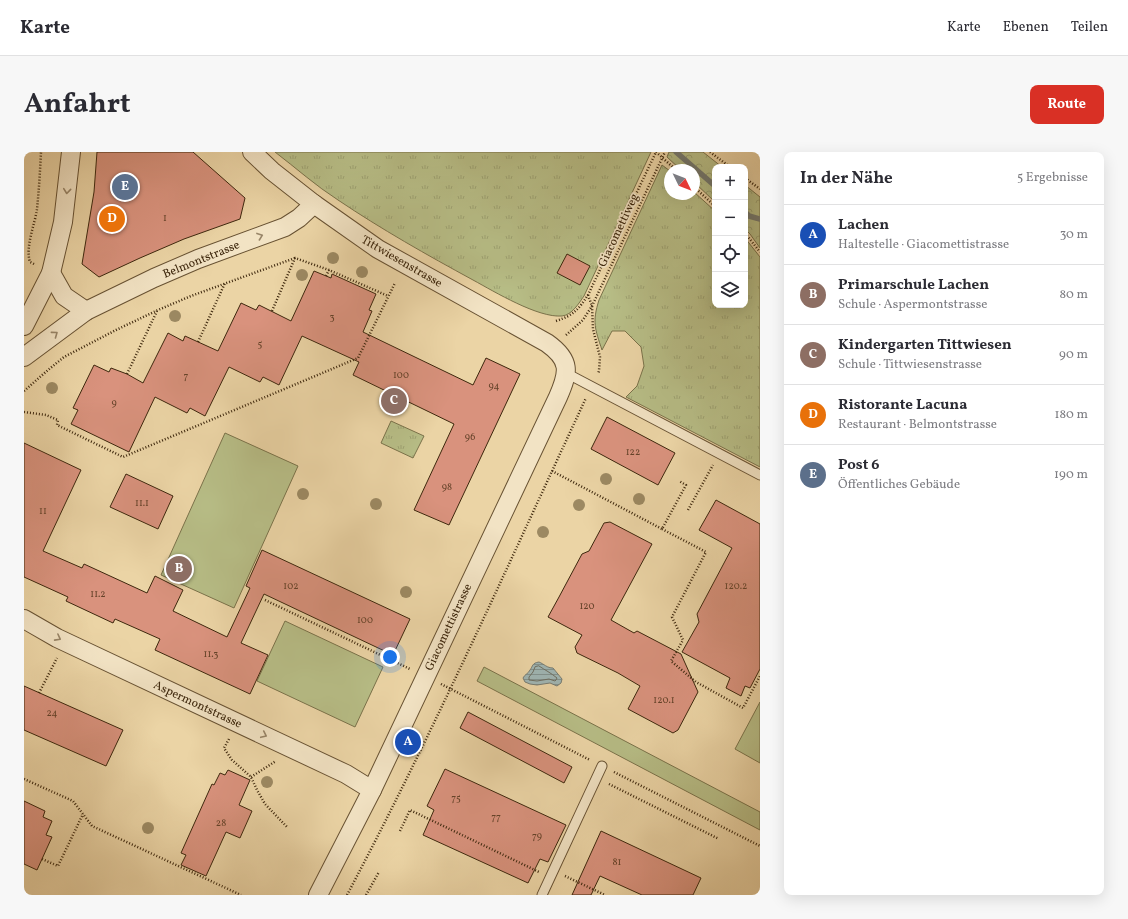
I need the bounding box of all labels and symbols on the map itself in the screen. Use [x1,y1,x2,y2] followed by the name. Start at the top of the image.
[664,164,700,200] north arrow
[112,172,138,202] pin: E
[62,188,71,194] one-way arrow
[595,191,643,270] street label: Giacomettiweg
[99,204,125,234] pin: D
[163,211,167,225] house number: 1
[358,232,445,292] street label: Tittwiesenstrasse
[257,233,264,241] one-way arrow
[161,237,242,283] street label: Belmontstrasse
[329,310,335,324] house number: 3
[51,332,58,339] one-way arrow
[258,337,263,351] house number: 5
[393,368,409,382] house number: 100
[184,369,189,383] house number: 7
[489,379,499,393] house number: 94
[381,386,407,416] pin: C
[111,396,117,410] house number: 9
[465,430,475,444] house number: 96
[626,445,640,459] house number: 122
[442,480,452,494] house number: 98
[135,496,149,510] house number: 11.1
[39,504,47,518] house number: 11
[166,554,192,584] pin: B
[283,579,299,593] house number: 102
[725,579,747,593] house number: 120.2
[422,581,476,674] street label: Giacomettistrasse
[90,587,106,601] house number: 11.2
[579,599,595,613] house number: 120
[357,613,373,627] house number: 100
[54,633,61,641] one-way arrow
[204,647,218,661] house number: 11.3
[380,647,400,667] your location
[151,677,245,733] street label: Aspermontstrasse
[653,693,675,707] house number: 120.1
[46,706,58,720] house number: 24
[395,727,421,757] pin: A
[260,730,267,738] one-way arrow
[451,791,461,805] house number: 75
[491,810,501,824] house number: 77
[216,816,226,830] house number: 28
[532,829,542,843] house number: 79
[613,855,622,869] house number: 81

